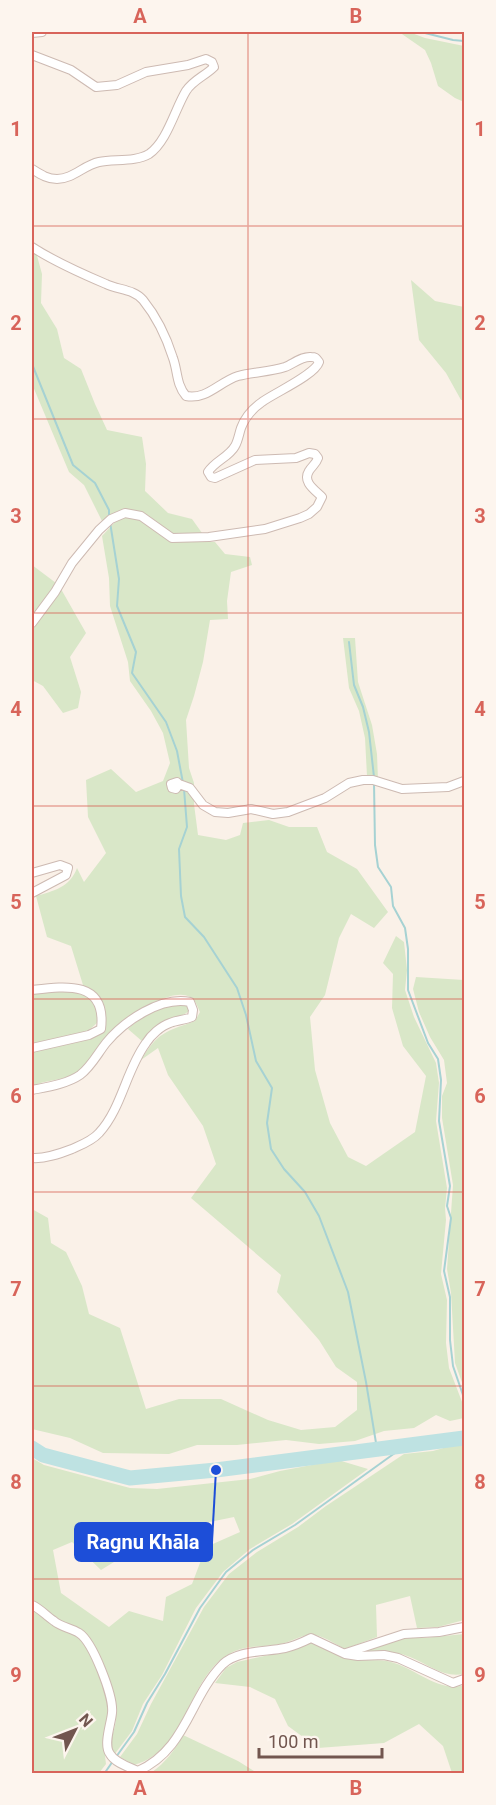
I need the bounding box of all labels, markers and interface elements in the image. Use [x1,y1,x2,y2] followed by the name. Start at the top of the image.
[133,4,147,28] text: A
[350,4,362,28] text: B
[10,117,22,141] text: 1
[474,117,486,141] text: 1
[10,311,22,335] text: 2
[474,311,486,335] text: 2
[10,504,22,528] text: 3
[474,504,486,528] text: 3
[10,697,22,721] text: 4
[474,697,486,721] text: 4
[10,890,22,914] text: 5
[474,890,486,914] text: 5
[10,1084,22,1108] text: 6
[474,1084,486,1108] text: 6
[10,1277,22,1301] text: 7
[474,1277,486,1301] text: 7
[10,1470,22,1494] text: 8
[474,1470,486,1494] text: 8
[75,1523,212,1561] callout: Ragnu Khāla
[87,1530,200,1554] text: Ragnu Khāla
[10,1663,22,1687] text: 9
[474,1663,486,1687] text: 9
[45,1700,105,1760] north arrow
[75,1710,97,1731] text: N
[259,1721,382,1759] scale bar
[268,1731,319,1752] text: 100 m
[133,1776,147,1800] text: A
[350,1776,362,1800] text: B

